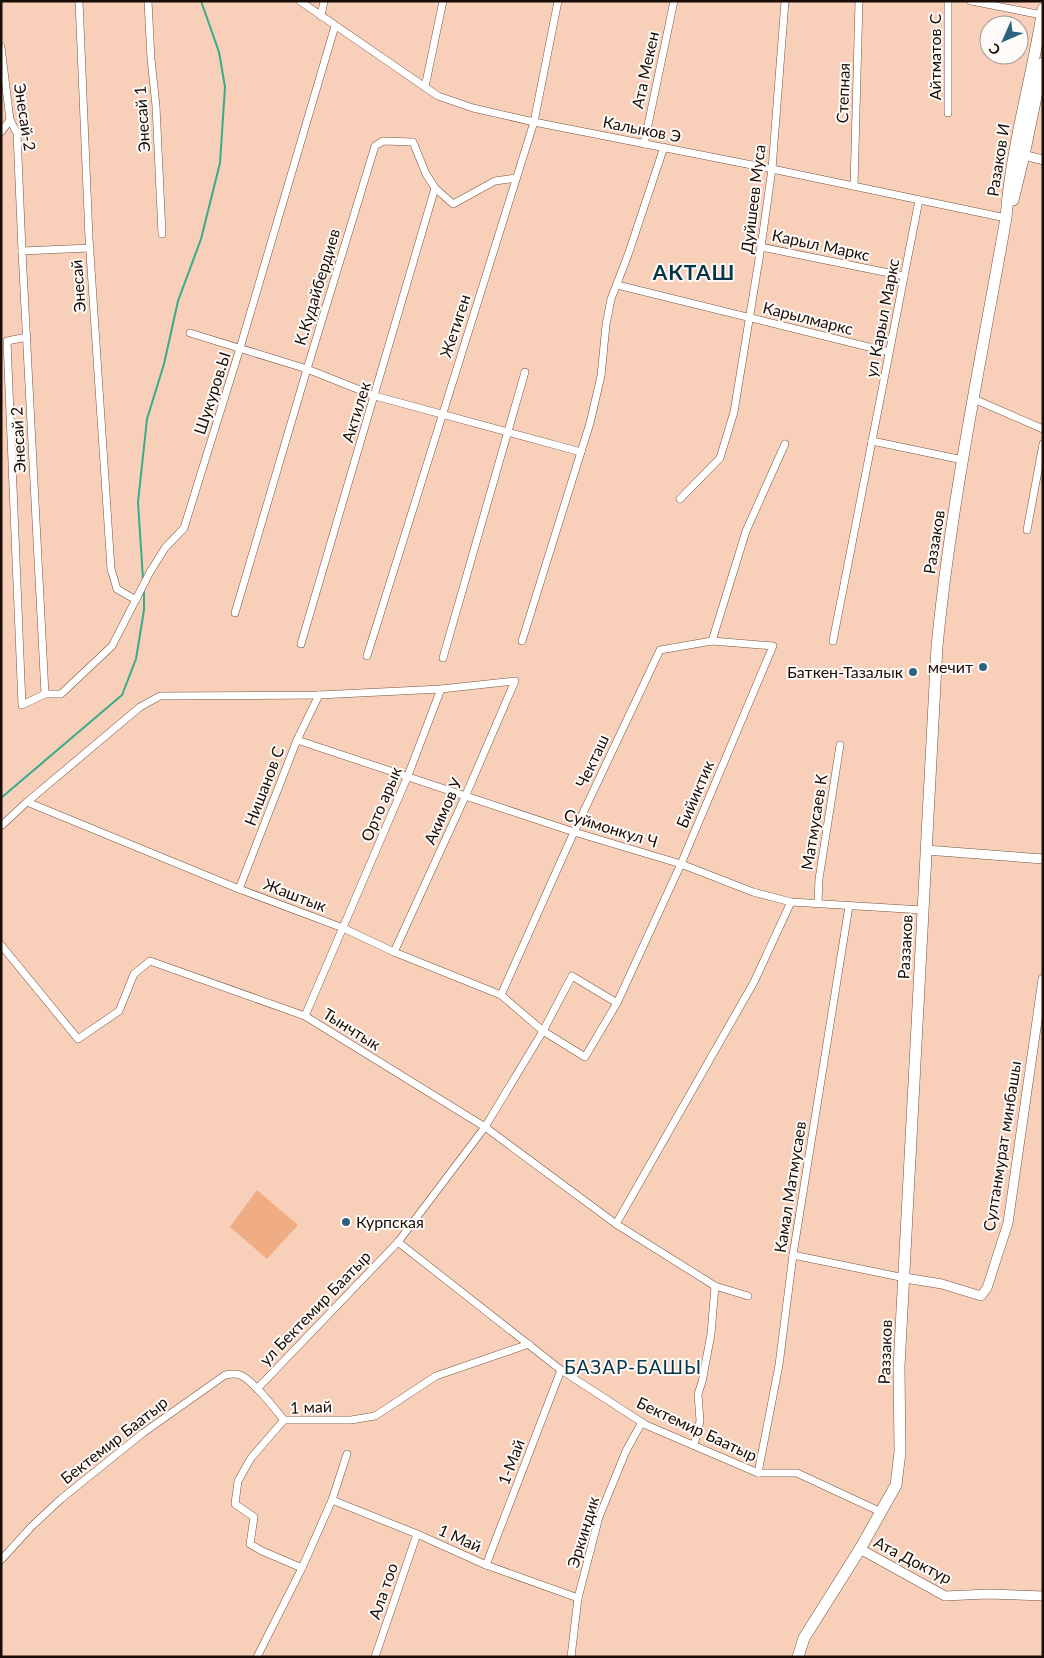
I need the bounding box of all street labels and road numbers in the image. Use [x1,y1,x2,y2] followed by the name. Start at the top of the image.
[925,13,944,100] street label: Айтматов С
[627,30,662,110] street label: Ата Мекен
[832,62,853,124] street label: Степная
[11,82,40,152] street label: Энесай-2
[130,85,153,153] street label: Энесай 1
[601,112,683,145] street label: Калыков Э
[982,122,1013,198] street label: Разаков И
[736,143,769,255] street label: Дуйшеев Муса
[770,225,872,264] street label: Карыл Маркс
[290,226,343,347] street label: К.Кудайбердиев
[861,257,902,379] street label: ул Карыл Маркс
[66,259,89,313] street label: Энесай
[435,292,474,360] street label: Жетиген
[761,297,856,338] street label: Карылмаркс
[189,349,234,437] street label: Шукуров.Ы
[337,379,374,444] street label: Актилек
[6,406,29,474] street label: Энесай 2
[919,508,948,575] street label: Раззаков
[571,731,612,790] street label: Чекташ
[240,743,287,828] street label: Нишанов С
[672,757,717,830] street label: Бийиктик
[356,763,405,844] street label: Орто арык
[797,772,830,871] street label: Матмусаев К
[419,774,466,847] street label: Акимов У
[562,804,660,851] street label: Суймонкул Ч
[261,874,330,915] street label: Жаштык
[893,914,916,980] street label: Раззаков
[320,1003,385,1054] street label: Тынчтык
[979,1059,1024,1232] street label: Султанмурат минбашы
[770,1120,809,1254] street label: Камал Матмусаев
[255,1247,374,1369] street label: ул Бектемир Баатыр
[874,1319,895,1385] street label: Раззаков
[56,1392,171,1487] street label: Бектемир Баатыр
[634,1392,760,1465] street label: Бектемир Баатыр
[290,1396,332,1417] street label: 1 май
[493,1436,528,1487] street label: 1-Май
[563,1493,603,1570] street label: Эркиндик
[436,1520,485,1555] street label: 1 Май
[871,1532,955,1587] street label: Ата Доктур
[364,1560,401,1621] street label: Ала тоо

